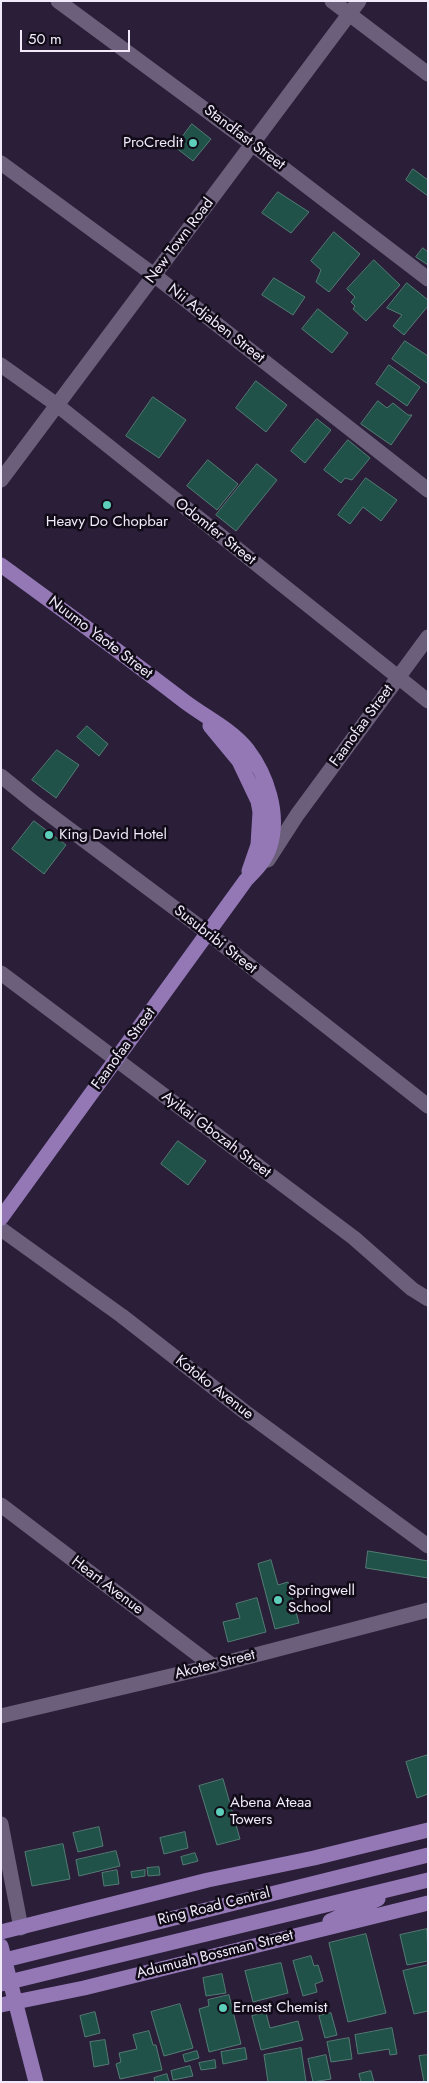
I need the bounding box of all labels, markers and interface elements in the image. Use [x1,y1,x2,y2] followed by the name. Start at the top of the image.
[22,20,132,52] scale bar
[28,28,62,50] text: 50 m
[200,102,288,174] street label: Standfast Street
[123,134,183,152] place label: ProCredit
[187,137,199,149] marker: ProCredit
[142,195,218,287] street label: New Town Road
[164,281,268,367] street label: Nii Adjaben Street
[171,495,259,569] street label: Odomfer Street
[101,499,113,511] marker: Heavy Do Chopbar
[46,513,168,531] place label: Heavy Do Chopbar
[44,593,156,683] street label: Nuumo Yaote Street
[326,682,398,770] street label: Faanofaa Street
[59,826,167,844] place label: King David Hotel
[43,829,55,841] marker: King David Hotel
[170,902,260,978] street label: Susubribi Street
[88,1005,160,1093] street label: Faanofaa Street
[158,1088,274,1182] street label: Ayikai Gbozah Street
[172,1352,256,1424] street label: Kotoko Avenue
[67,1553,147,1619] street label: Heart Avenue
[288,1582,355,1617] place label: Springwell School
[272,1594,284,1606] marker: Springwell School
[173,1646,257,1684] street label: Akotex Street
[230,1794,311,1829] place label: Abena Ateaa Towers
[214,1806,226,1818] marker: Abena Ateaa Towers
[156,1884,272,1930] street label: Ring Road Central
[135,1927,295,1983] street label: Adumuah Bossman Street
[233,1999,327,2017] place label: Ernest Chemist
[217,2002,229,2014] marker: Ernest Chemist

